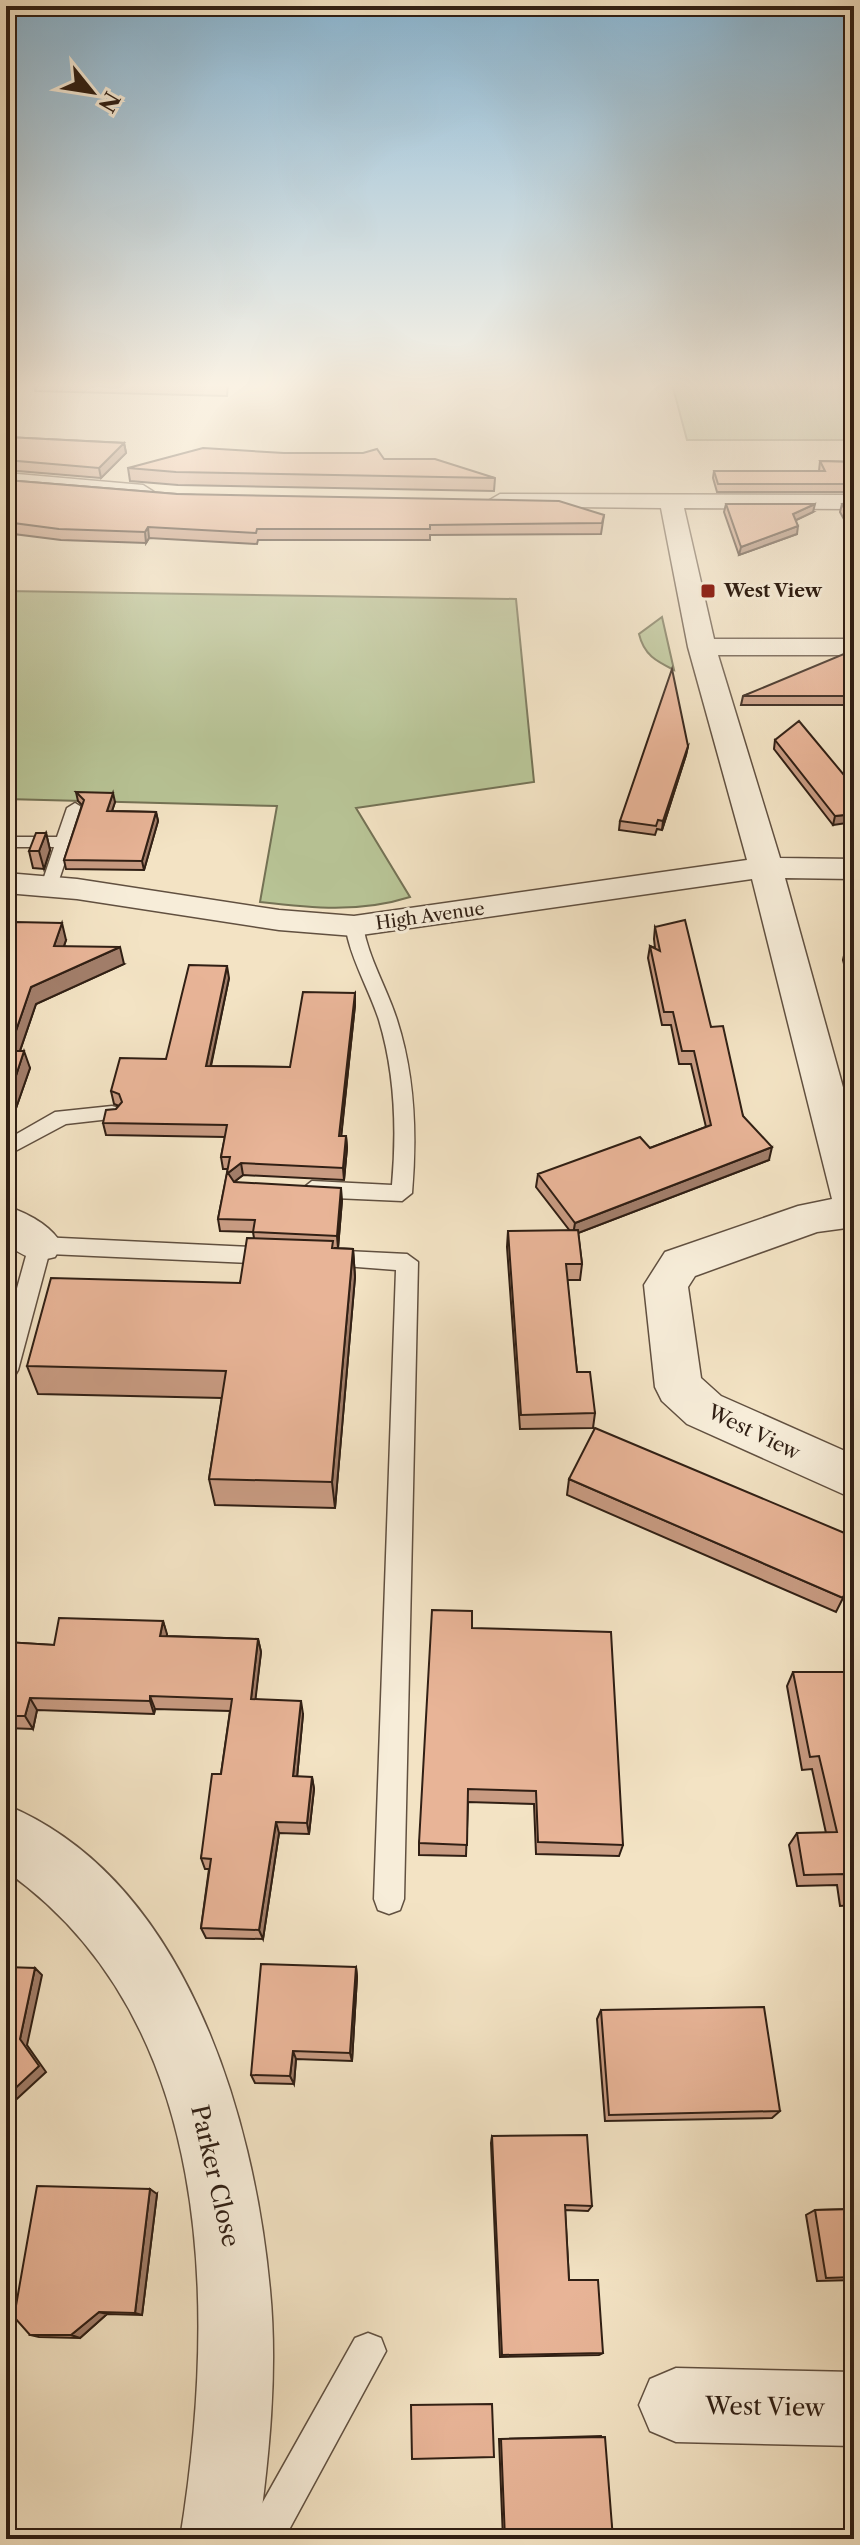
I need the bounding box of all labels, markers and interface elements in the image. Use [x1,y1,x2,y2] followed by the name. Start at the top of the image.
[52,52,132,132] north arrow
[92,87,125,117] text: N
[723,580,823,602] place label: West View
[699,582,717,600] marker: West View
[374,897,486,935] street label: High Avenue
[703,1399,804,1465] street label: West View
[185,2102,246,2250] street label: Parker Close
[704,2391,826,2422] street label: West View

